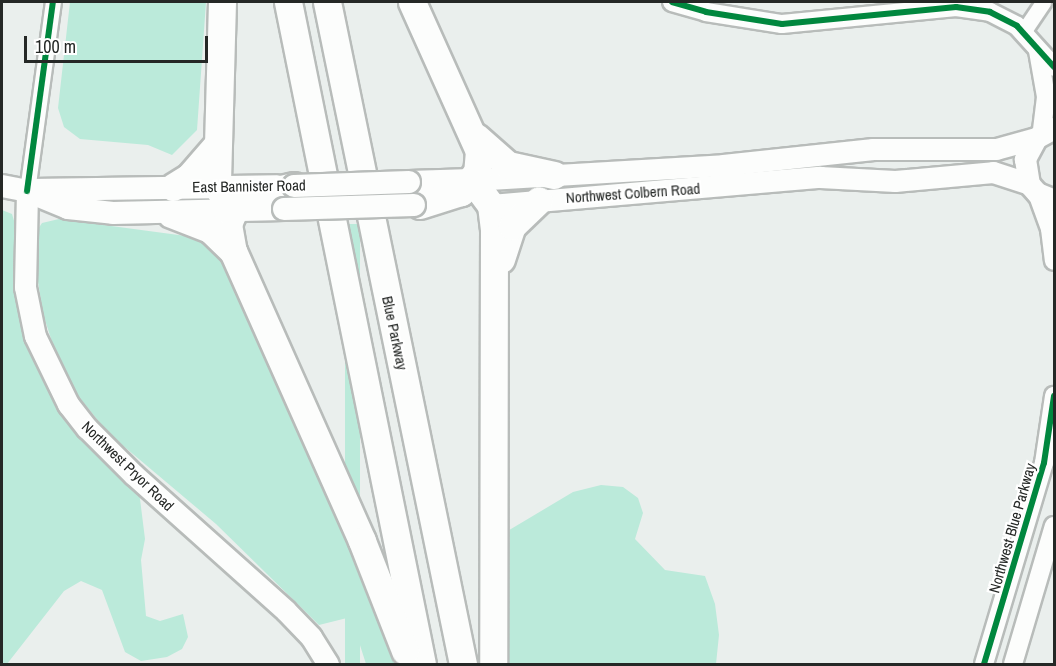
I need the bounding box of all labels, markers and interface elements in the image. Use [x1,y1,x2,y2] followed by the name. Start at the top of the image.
[27,24,212,62] scale bar
[35,34,76,59] text: 100 m
[192,176,306,196] street label: East Bannister Road
[565,179,701,207] street label: Northwest Colbern Road
[378,294,412,372] street label: Blue Parkway
[78,418,178,514] street label: Northwest Pryor Road
[985,461,1039,595] street label: Northwest Blue Parkway

